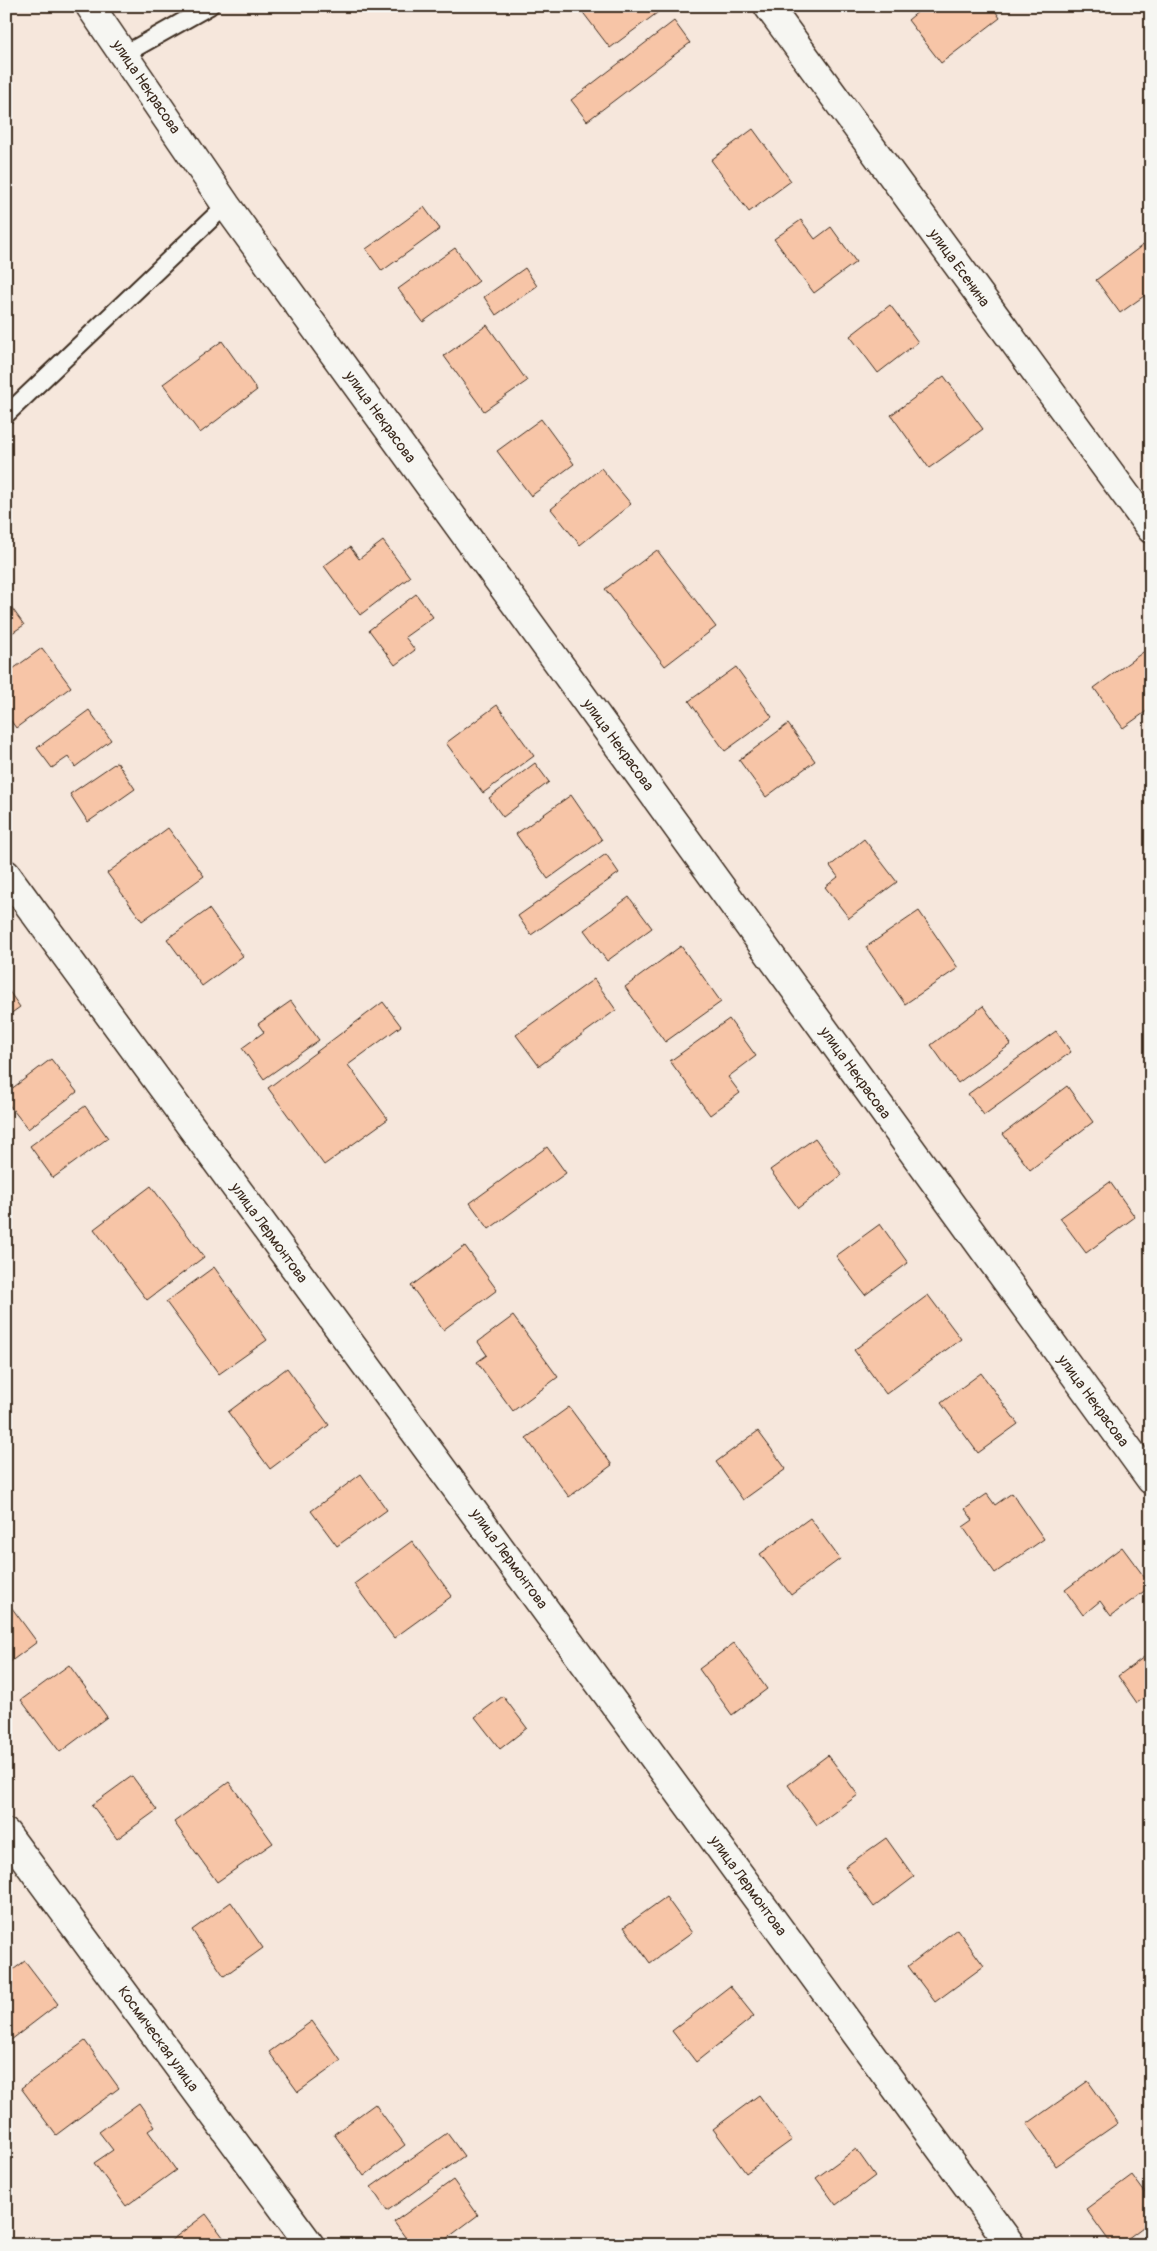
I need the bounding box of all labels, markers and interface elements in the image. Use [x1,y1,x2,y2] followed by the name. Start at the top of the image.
[107,36,184,138] street label: улица Некрасова
[924,224,994,311] street label: улица Есенина
[340,366,420,467] street label: улица Некрасова
[578,694,658,795] street label: улица Некрасова
[815,1022,895,1123] street label: улица Некрасова
[226,1178,312,1287] street label: улица Лермонтова
[1053,1350,1133,1451] street label: улица Некрасова
[466,1504,552,1613] street label: улица Лермонтова
[705,1831,791,1940] street label: улица Лермонтова
[113,1983,203,2095] street label: Космическая улица

